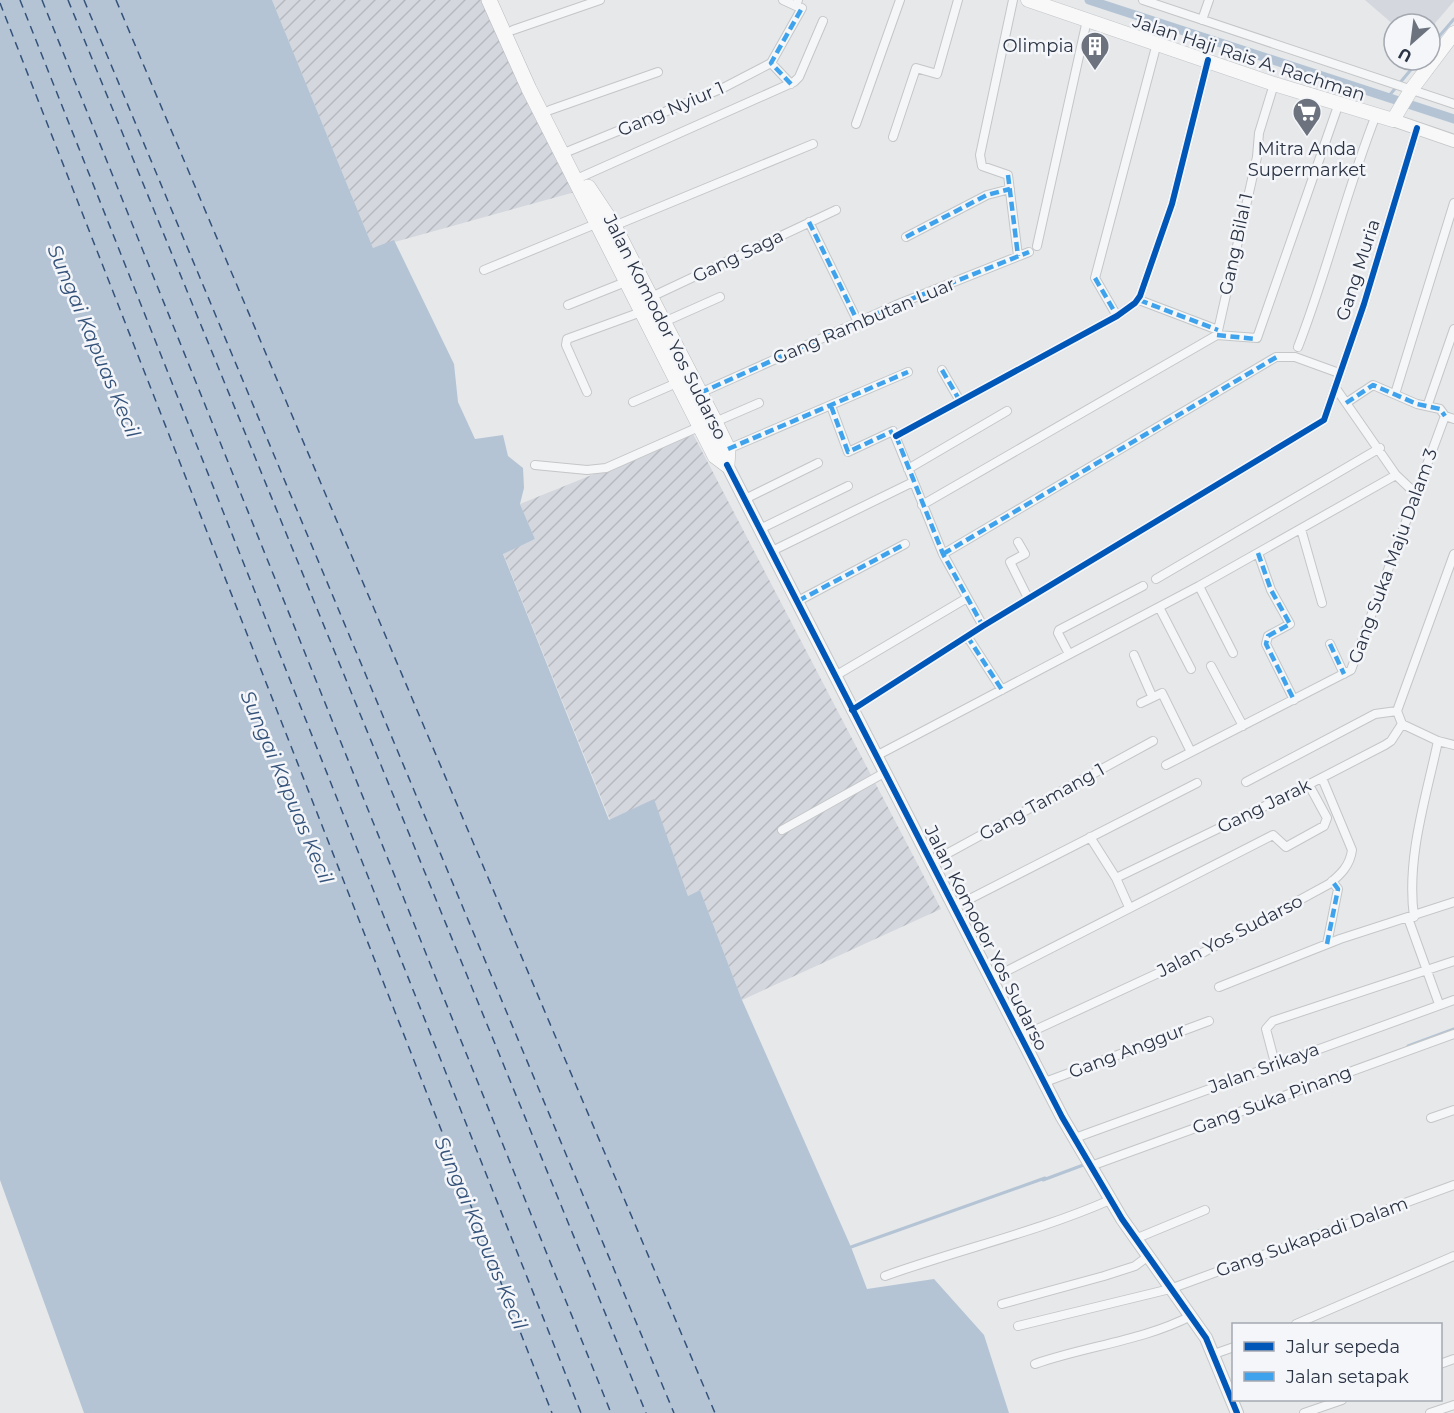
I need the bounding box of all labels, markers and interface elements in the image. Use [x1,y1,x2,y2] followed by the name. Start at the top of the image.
[1129,10,1368,106] street label: Jalan Haji Rais A. Rachman
[1382,12,1442,72] north arrow
[1079,30,1111,72] building icon: Olimpia
[1002,35,1074,57] place label: Olimpia
[1395,43,1415,66] text: U
[614,77,728,141] street label: Gang Nyiur 1
[1291,96,1323,138] supermarket icon: Mitra Anda Supermarket
[1248,138,1366,181] place label: Mitra Anda Supermarket
[1214,191,1258,297] street label: Gang Bilal 1
[598,210,732,443] street label: Jalan Komodor Yos Sudarso
[1331,216,1385,324] street label: Gang Muria
[689,225,787,287] street label: Gang Saga
[42,241,146,442] water label: Sungai Kapuas Kecil
[770,273,958,369] street label: Gang Rambutan Luar
[1344,445,1442,667] street label: Gang Suka Maju Dalam 3
[235,687,339,888] water label: Sungai Kapuas Kecil
[976,759,1108,845] street label: Gang Tamang 1
[1214,774,1315,838] street label: Gang Jarak
[919,821,1053,1054] street label: Jalan Komodor Yos Sudarso
[1153,890,1306,983] street label: Jalan Yos Sudarso
[1066,1019,1188,1083] street label: Gang Anggur
[1205,1038,1322,1098] street label: Jalan Srikaya
[1189,1061,1355,1139] street label: Gang Suka Pinang
[429,1133,533,1334] water label: Sungai Kapuas Kecil
[1213,1192,1411,1282] street label: Gang Sukapadi Dalam
[1232,1323,1442,1401] legend
[1285,1336,1400,1358] text: Jalur sepeda
[1285,1366,1409,1388] text: Jalan setapak

